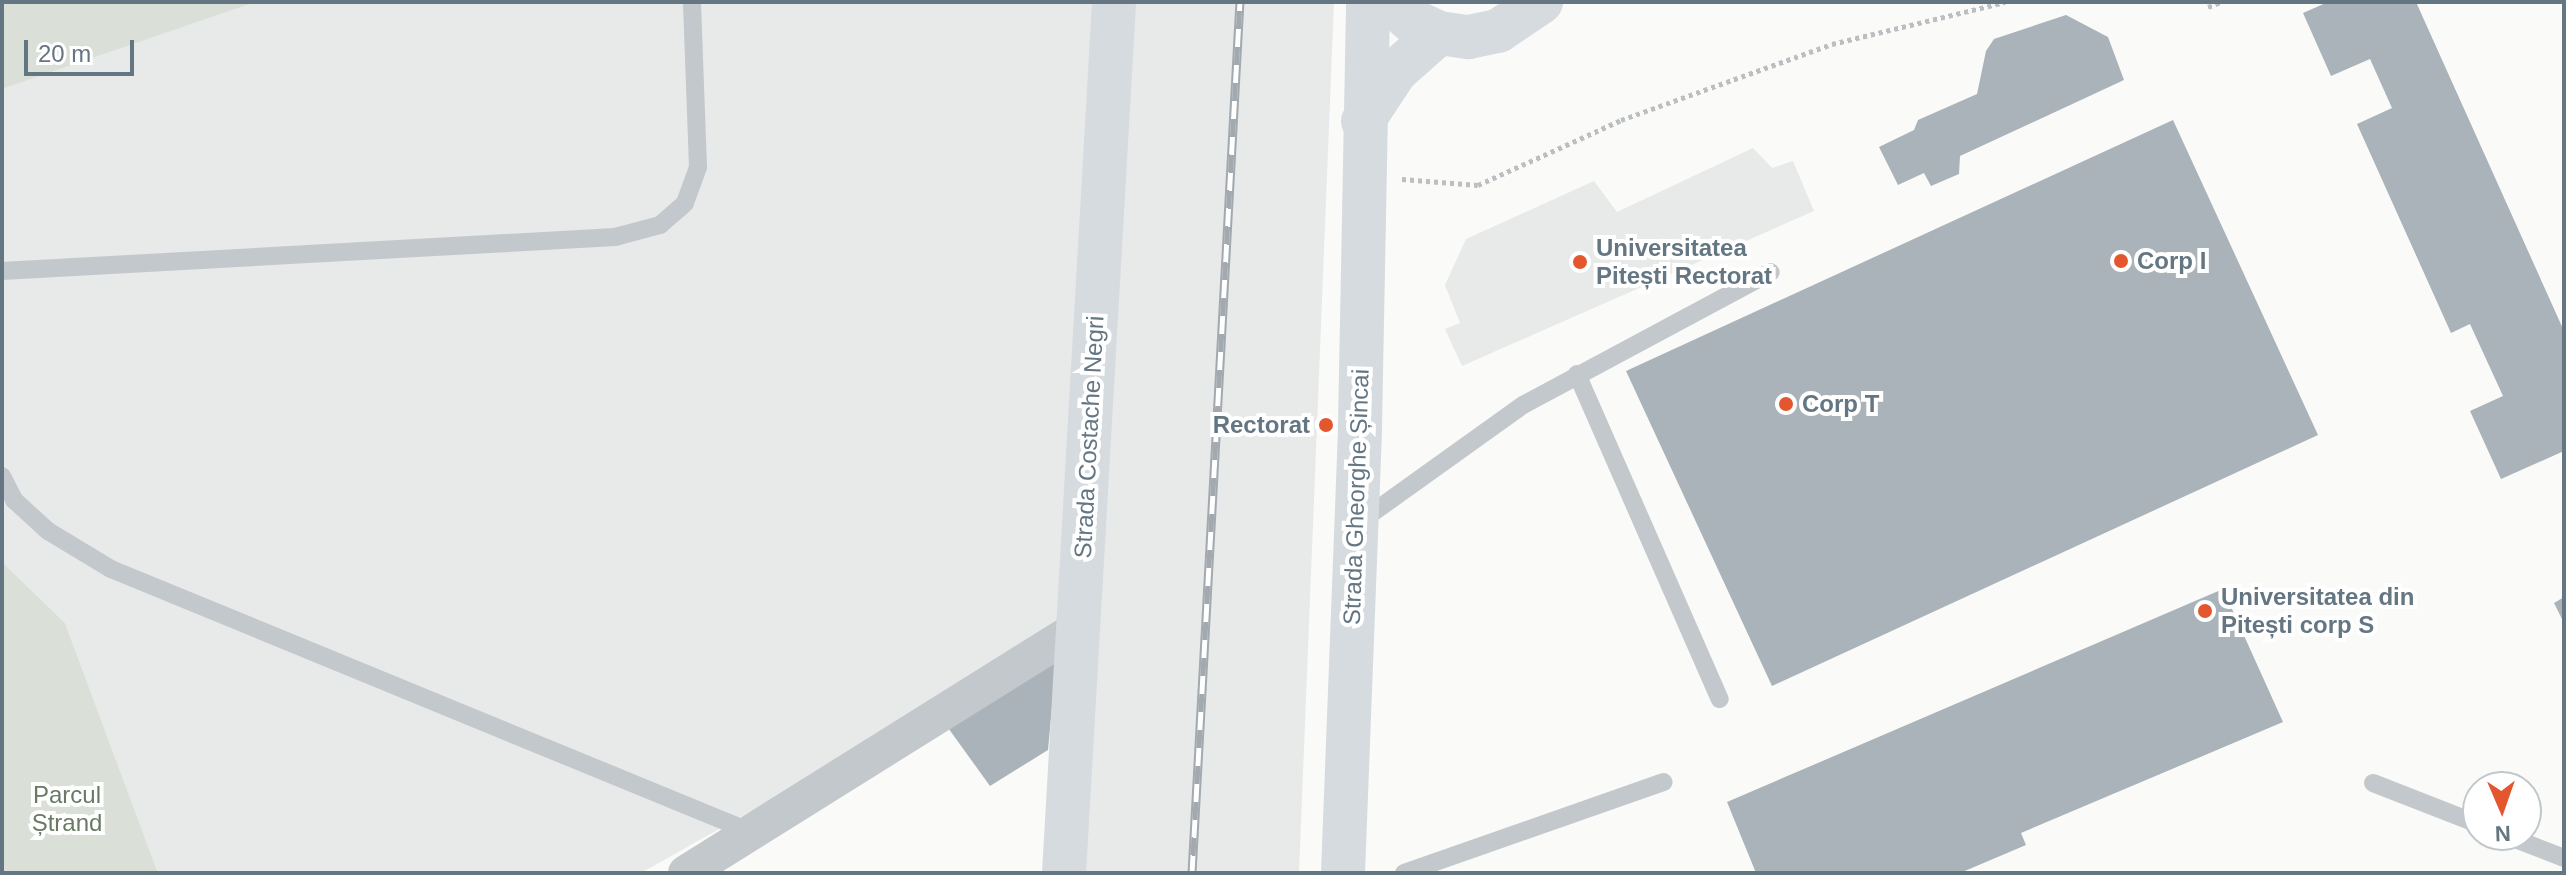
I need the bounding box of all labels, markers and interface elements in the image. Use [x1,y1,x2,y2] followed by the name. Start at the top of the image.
[28,24,138,74] scale bar
[38,40,91,67] text: 20 m
[1596,234,1772,290] place label: Universitatea Pitești Rectorat
[2137,247,2206,275] place label: Corp I
[2112,252,2130,270] marker: Corp I
[1571,253,1589,271] marker: Universitatea Pitești Rectorat
[1068,315,1110,559] street label: Strada Costache Negri
[1337,368,1375,626] street label: Strada Gheorghe Șincai
[1802,390,1879,418] place label: Corp T
[1777,395,1795,413] marker: Corp T
[1213,411,1310,439] place label: Rectorat
[1317,416,1335,434] marker: Rectorat
[2221,583,2414,639] place label: Universitatea din Pitești corp S
[2196,602,2214,620] marker: Universitatea din Pitești corp S
[2462,771,2542,851] north arrow
[32,781,102,837] park label: Parcul Ștrand
[2494,821,2511,846] text: N

